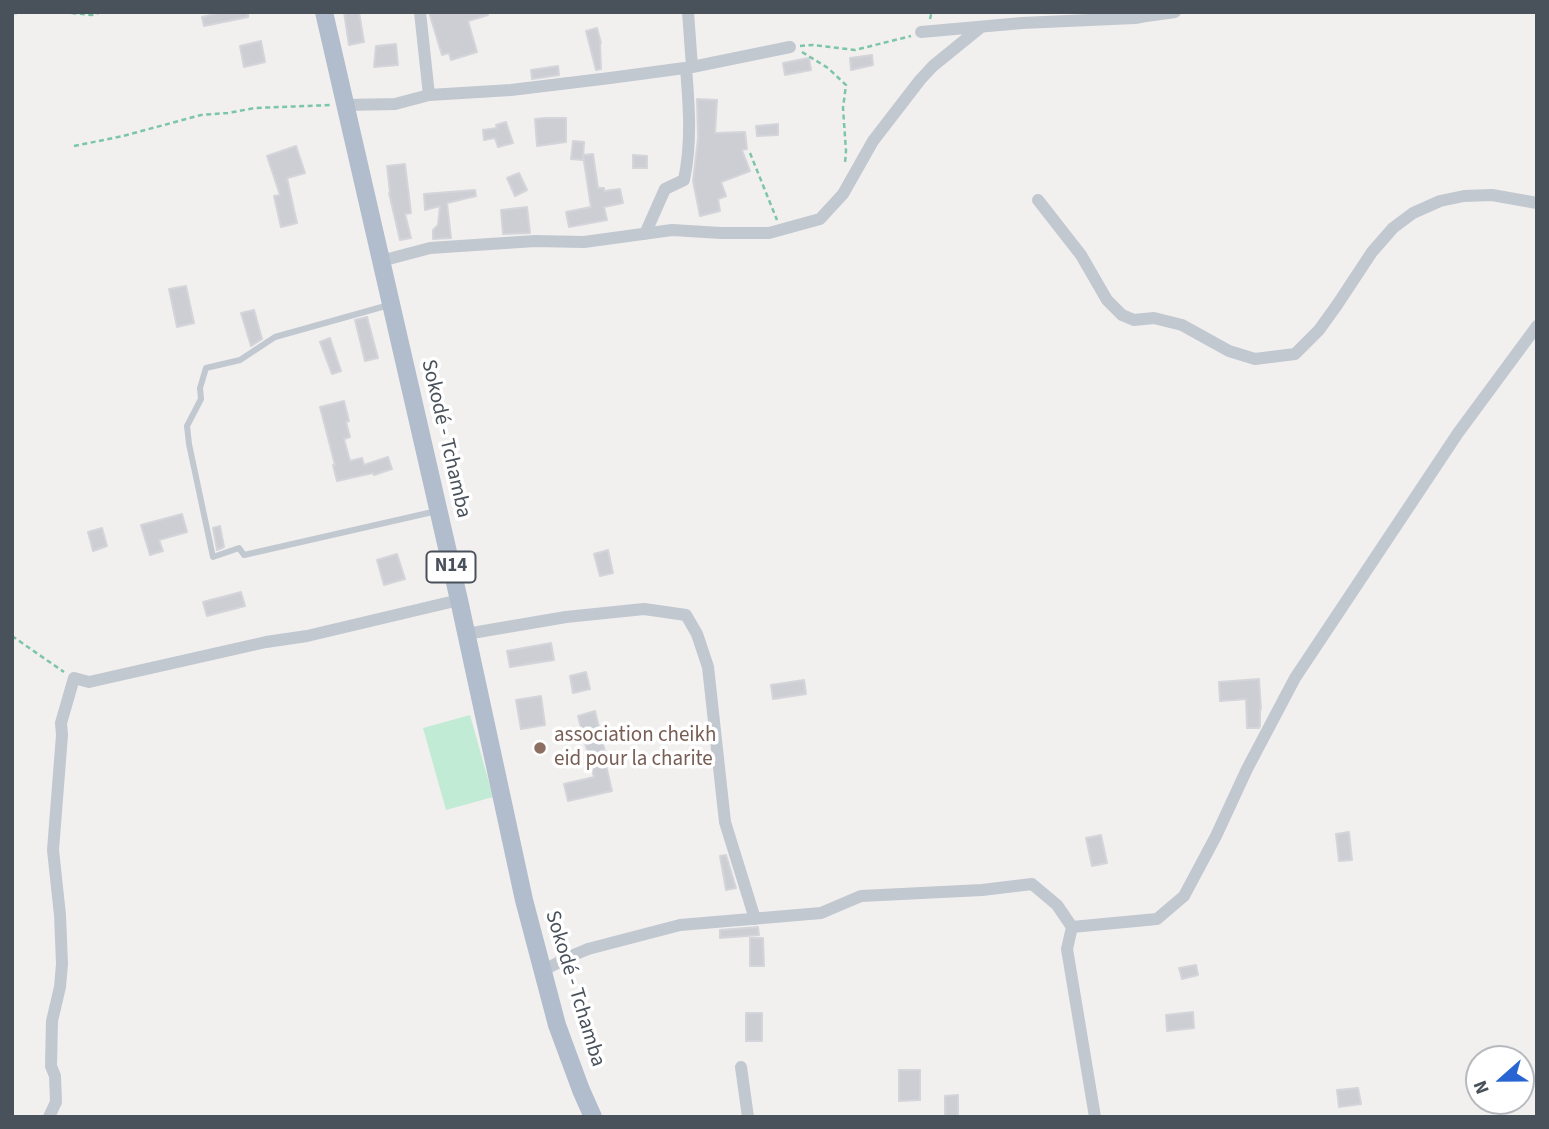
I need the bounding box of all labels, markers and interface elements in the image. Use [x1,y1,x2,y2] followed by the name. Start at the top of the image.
[415,357,475,521] street label: Sokodé - Tchamba
[426,552,476,582] road number: N14
[554,723,716,773] place label: association cheikh eid pour la charite
[532,740,548,756] marker: association cheikh eid pour la charite
[538,908,610,1070] street label: Sokodé - Tchamba
[1465,1045,1535,1115] north arrow
[1467,1076,1497,1098] text: N

